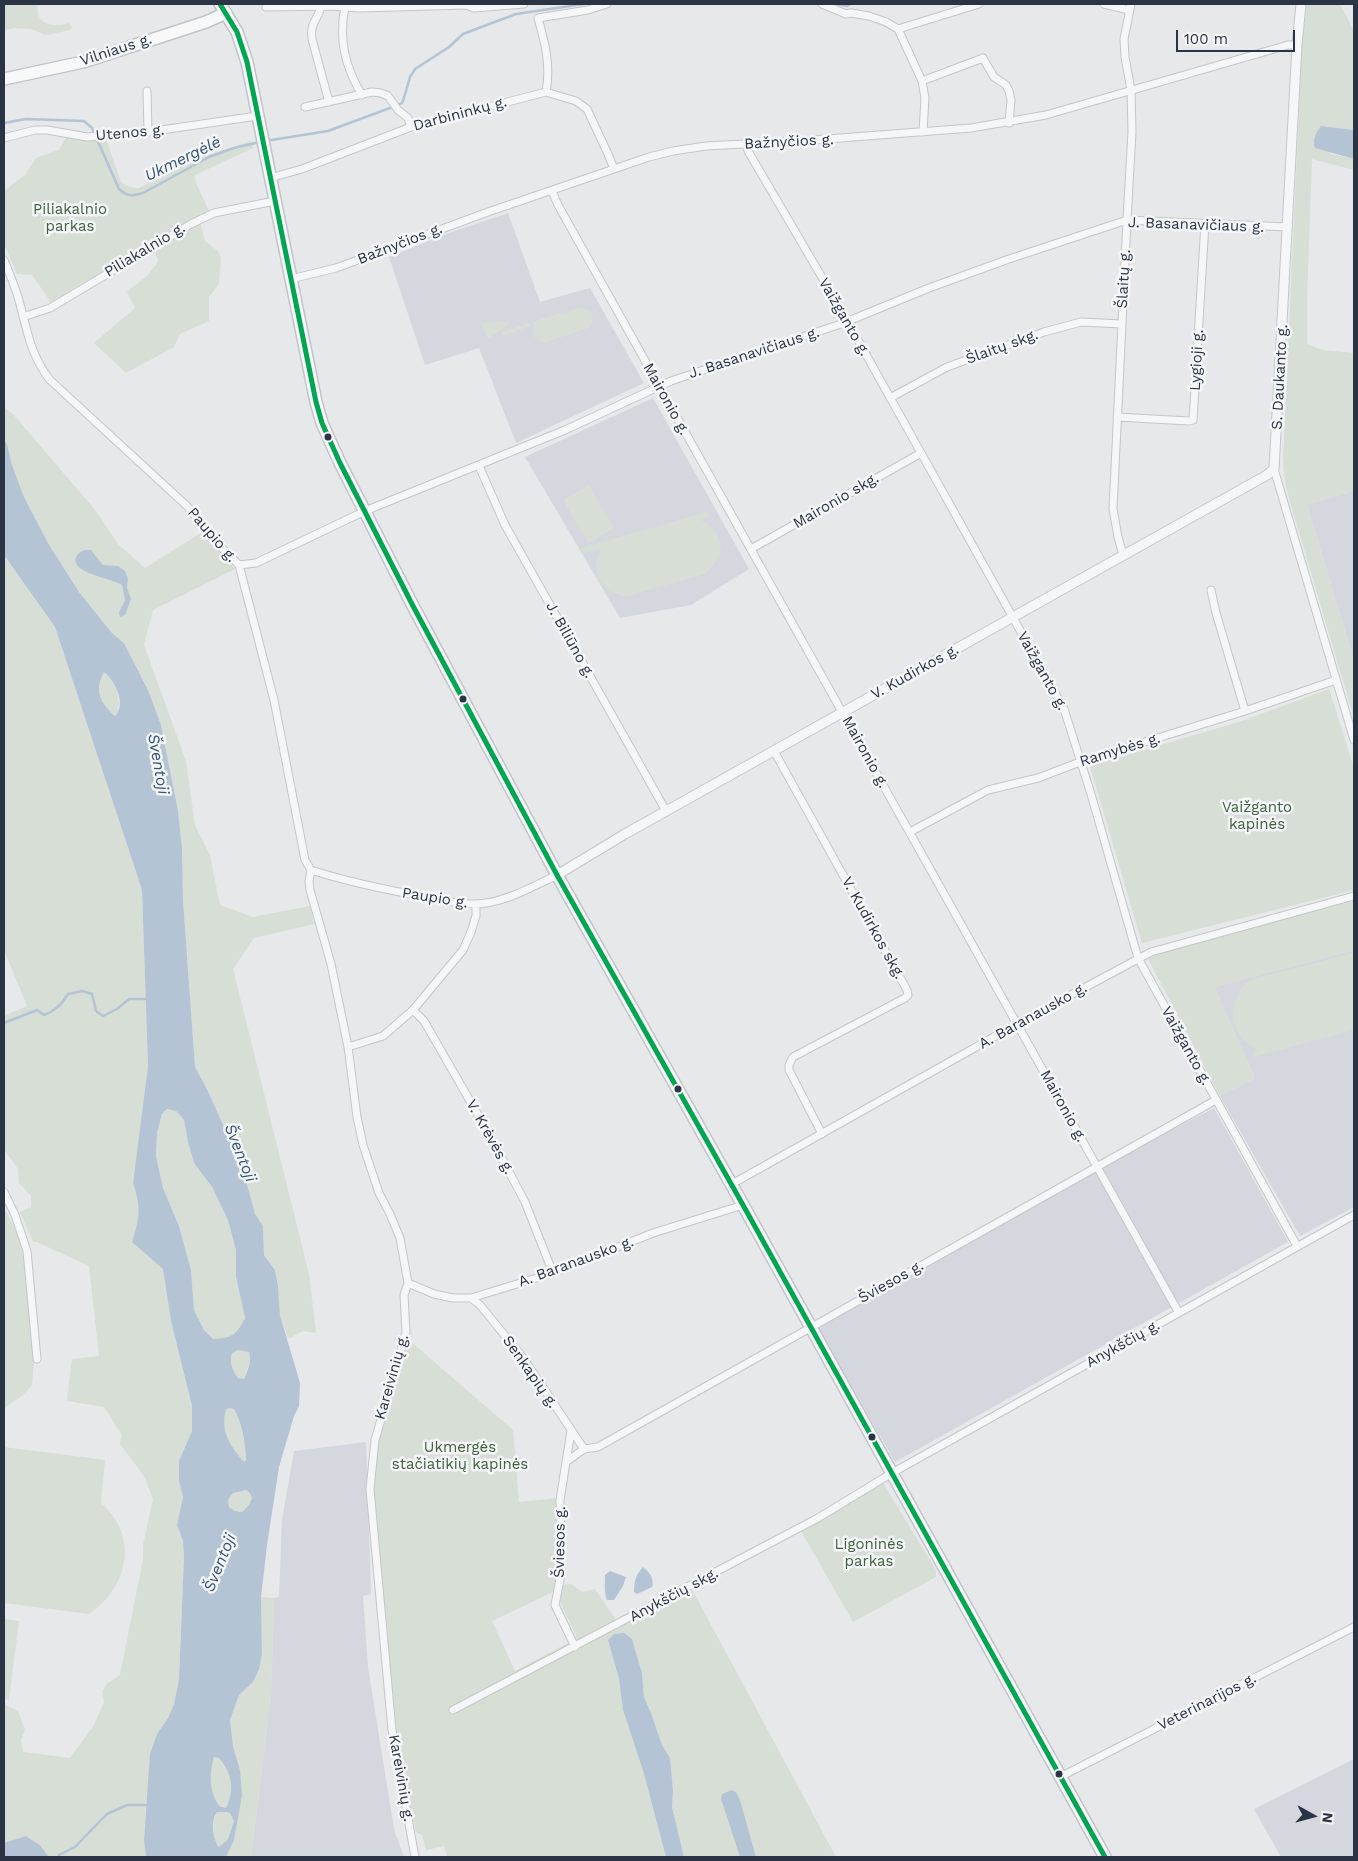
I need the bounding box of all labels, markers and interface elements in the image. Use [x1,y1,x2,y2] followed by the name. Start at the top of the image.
[1178,20,1297,52] scale bar
[78,30,154,70] street label: Vilniaus g.
[1184,30,1228,48] text: 100 m
[411,93,509,135] street label: Darbininkų g.
[95,121,165,145] street label: Utenos g.
[744,131,834,153] street label: Bažnyčios g.
[142,132,224,186] water label: Ukmergėlė
[33,201,107,236] park label: Piliakalnio parkas
[1128,214,1264,236] street label: J. Basanavičiaus g.
[101,219,189,281] street label: Piliakalnio g.
[355,220,445,268] street label: Bažnyčios g.
[1113,249,1135,309] street label: Šlaitų g.
[814,275,874,359] street label: Vaižganto g.
[686,323,822,383] street label: J. Basanavičiaus g.
[1268,324,1292,430] street label: S. Daukanto g.
[963,326,1041,368] street label: Šlaitų skg.
[1186,329,1208,391] street label: Lygioji g.
[639,360,693,438] street label: Maironio g.
[323,432,333,442] unlabelled marker
[790,469,882,533] street label: Maironio skg.
[183,504,241,566] street label: Paupio g.
[542,599,598,681] street label: J. Biliūno g.
[1013,628,1071,714] street label: Vaižganto g.
[868,640,962,704] street label: V. Kudirkos g.
[458,694,468,704] unlabelled marker
[838,713,892,791] street label: Maironio g.
[1078,729,1162,771] street label: Ramybės g.
[143,732,173,796] water label: Šventoji
[1222,799,1292,834] park label: Vaižganto kapinės
[838,874,908,982] street label: V. Kudirkos skg.
[401,884,469,912] street label: Paupio g.
[976,979,1090,1053] street label: A. Baranausko g.
[1157,1003,1215,1089] street label: Vaižganto g.
[1036,1067,1090,1145] street label: Maironio g.
[673,1084,683,1094] unlabelled marker
[462,1096,518,1178] street label: V. Krėvės g.
[220,1121,260,1185] water label: Šventoji
[516,1233,636,1291] street label: A. Baranausko g.
[855,1257,927,1307] street label: Šviesos g.
[1083,1316,1163,1372] street label: Anykščių g.
[371,1332,413,1422] street label: Kareivinių g.
[498,1332,562,1412] street label: Senkapių g.
[867,1432,877,1442] unlabelled marker
[392,1439,528,1474] park label: Ukmergės stačiatikių kapinės
[550,1506,570,1578] street label: Šviesos g.
[200,1531,240,1595] water label: Šventoji
[834,1536,904,1571] park label: Ligoninės parkas
[626,1564,722,1626] street label: Anykščių skg.
[1155,1669,1259,1735] street label: Veterinarijos g.
[384,1733,418,1823] street label: Kareivinių g.
[1054,1769,1064,1779] unlabelled marker
[1288,1791,1338,1841] north arrow
[1319,1812,1336,1824] text: N

